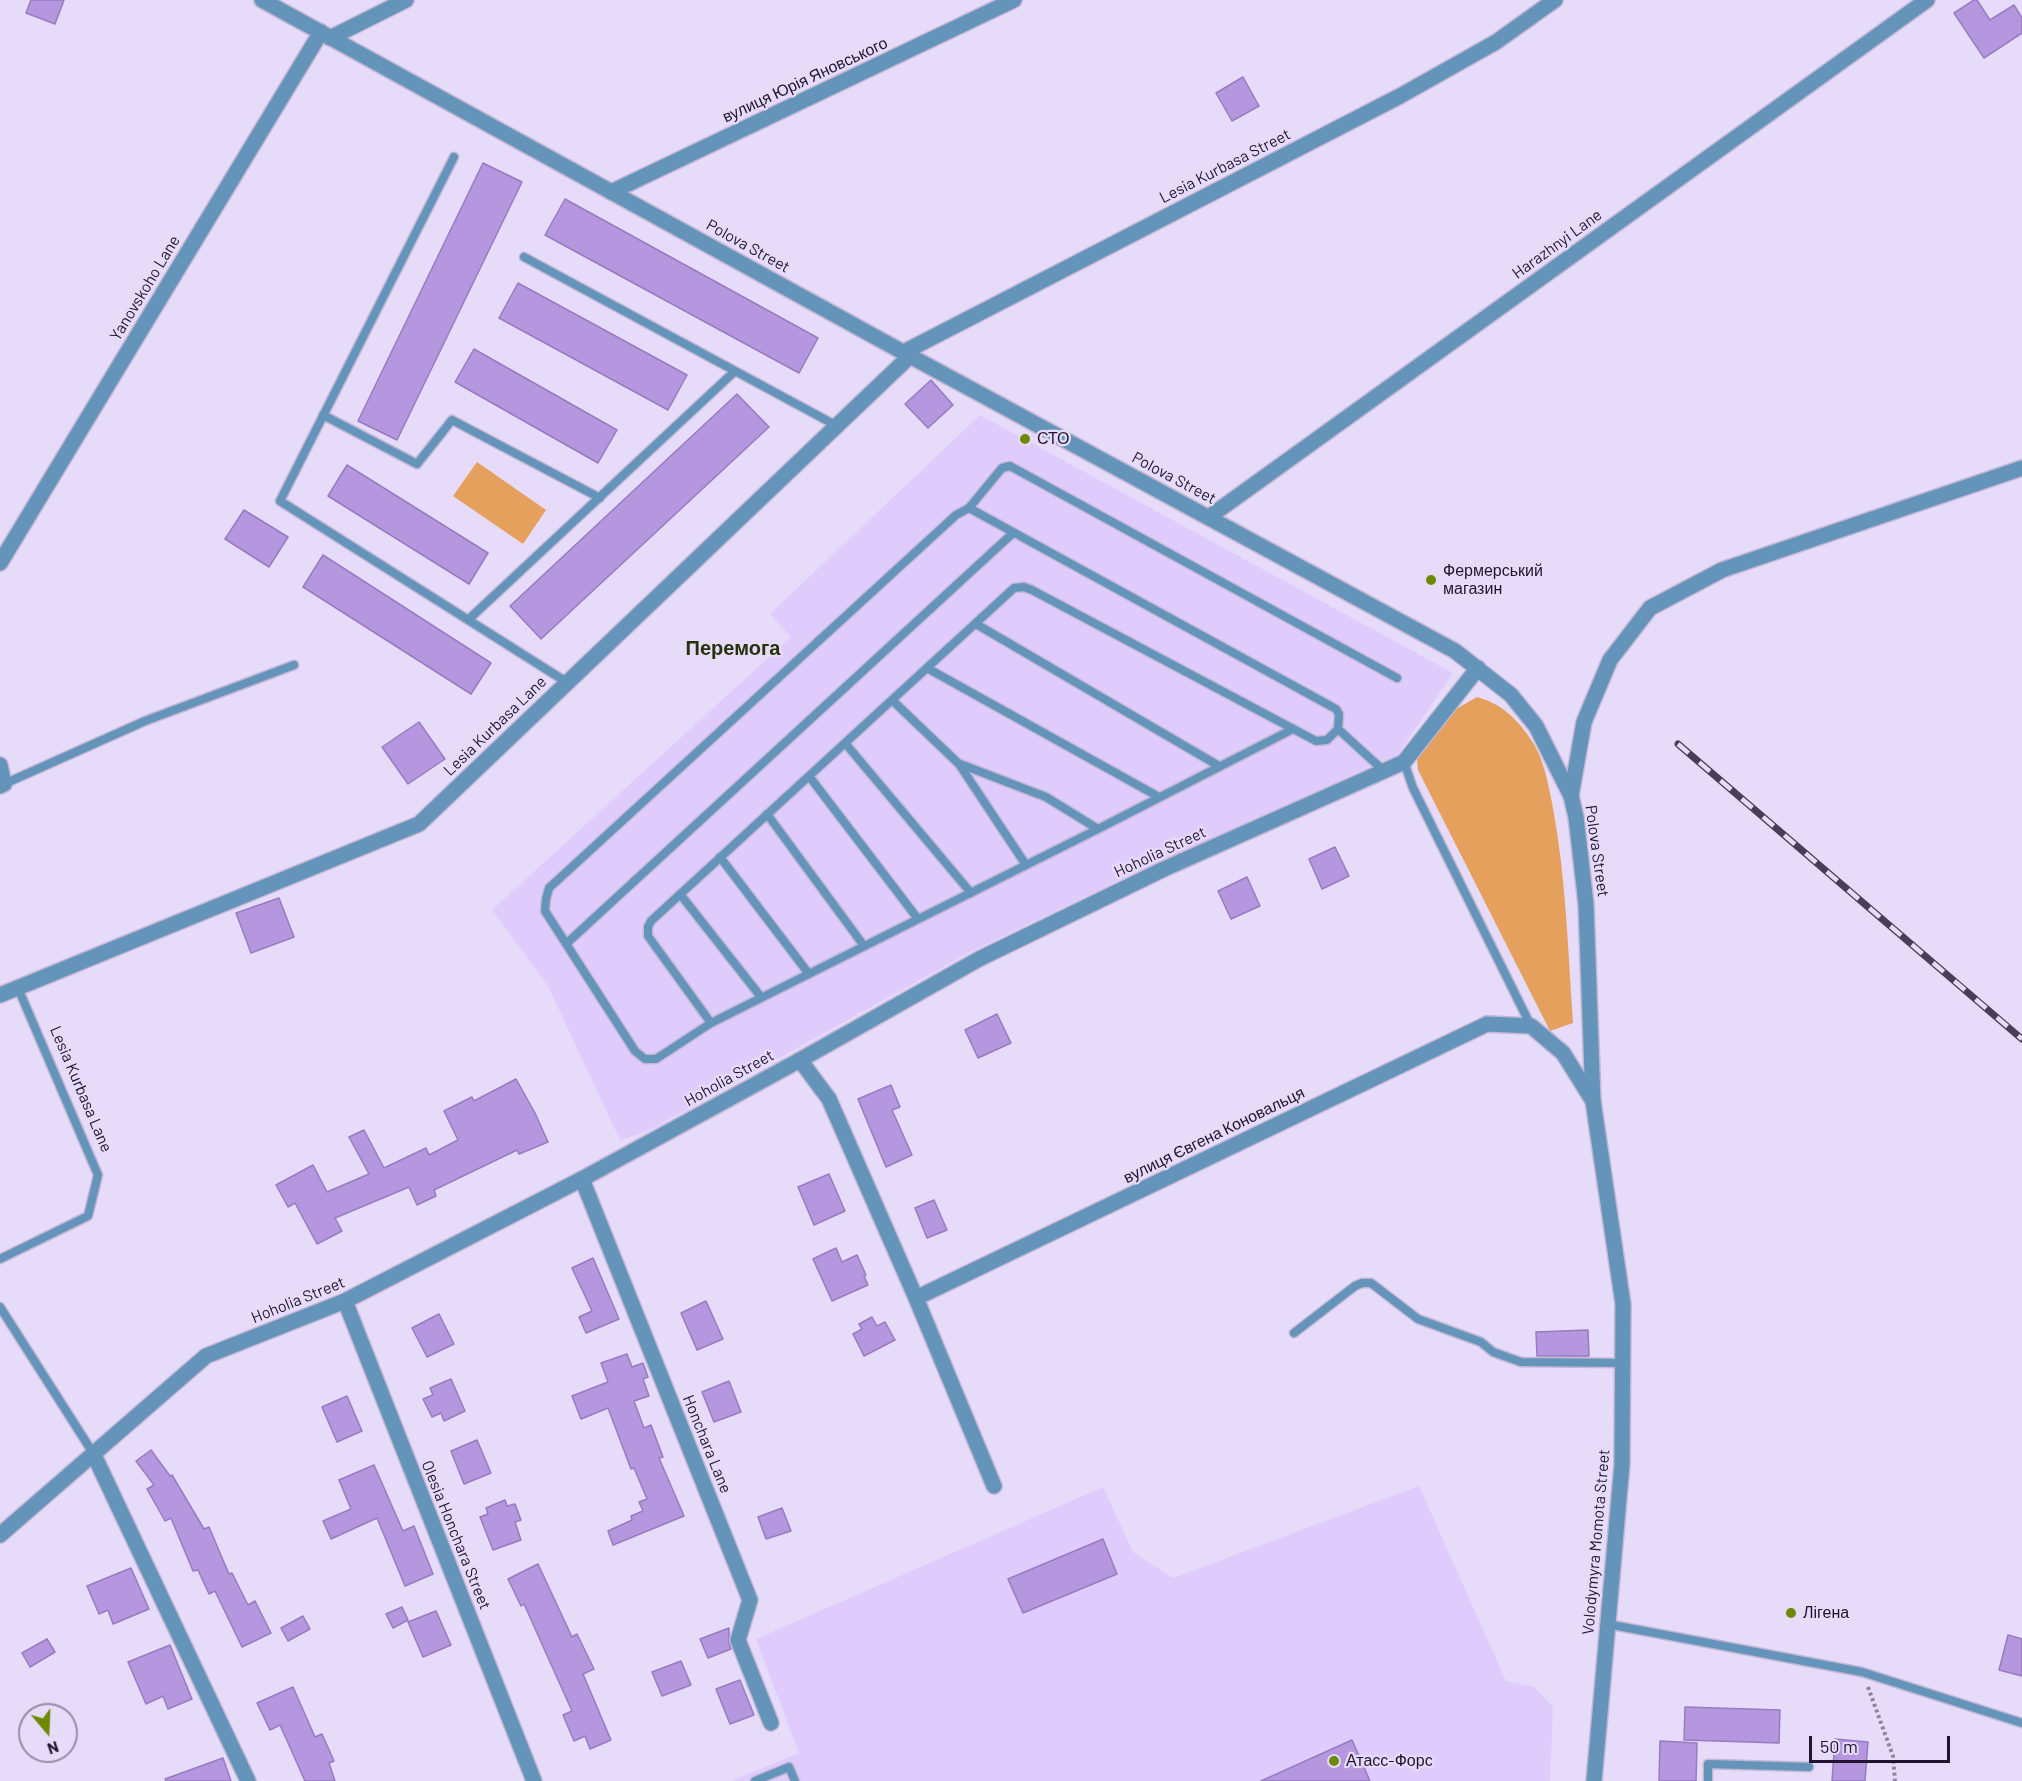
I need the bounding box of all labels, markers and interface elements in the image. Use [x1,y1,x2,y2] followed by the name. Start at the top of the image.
[719,33,891,127] street label: вулиця Юрія Яновського
[1156,125,1294,207] street label: Lesia Kurbasa Street
[1509,205,1605,283] street label: Harazhnyi Lane
[703,215,793,277] street label: Polova Street
[106,232,184,344] street label: Yanovskoho Lane
[1037,429,1070,449] place label: СТО
[1018,432,1032,446] marker: СТО
[1129,448,1219,508] street label: Polova Street
[1443,561,1543,599] place label: Фермерський магазин
[1424,573,1438,587] marker: Фермерський магазин
[686,636,780,660] district label: Перемога
[440,672,550,780] street label: Lesia Kurbasa Lane
[1581,804,1613,898] street label: Polova Street
[1111,822,1209,882] street label: Hoholia Street
[46,1023,116,1155] street label: Lesia Kurbasa Lane
[681,1046,777,1110] street label: Hoholia Street
[1120,1083,1308,1187] street label: вулиця Євгена Коновальця
[248,1273,348,1327] street label: Hoholia Street
[679,1392,735,1496] street label: Honchara Lane
[1578,1448,1614,1636] street label: Volodymyra Momota Street
[417,1458,495,1612] street label: Olesia Honchara Street
[1803,1603,1849,1623] place label: Лігена
[1784,1606,1798,1620] marker: Лігена
[18,1703,78,1763] north arrow
[1812,1724,1953,1762] scale bar
[1820,1735,1858,1757] text: 50 m
[45,1738,62,1759] text: N
[1346,1751,1433,1771] place label: Атасс-Форс
[1327,1754,1341,1768] marker: Атасс-Форс

